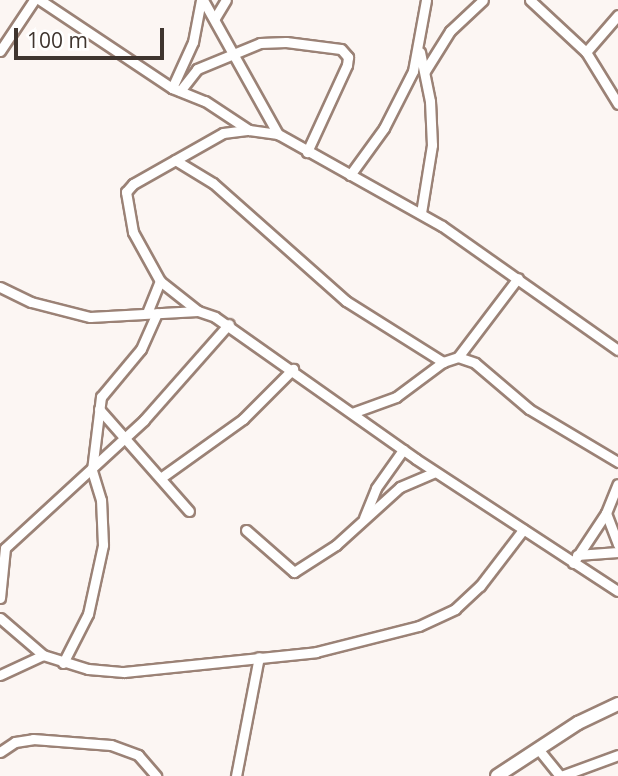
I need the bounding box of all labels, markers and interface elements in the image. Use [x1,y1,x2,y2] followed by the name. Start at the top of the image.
[18,14,168,58] scale bar
[27,26,88,54] text: 100 m

